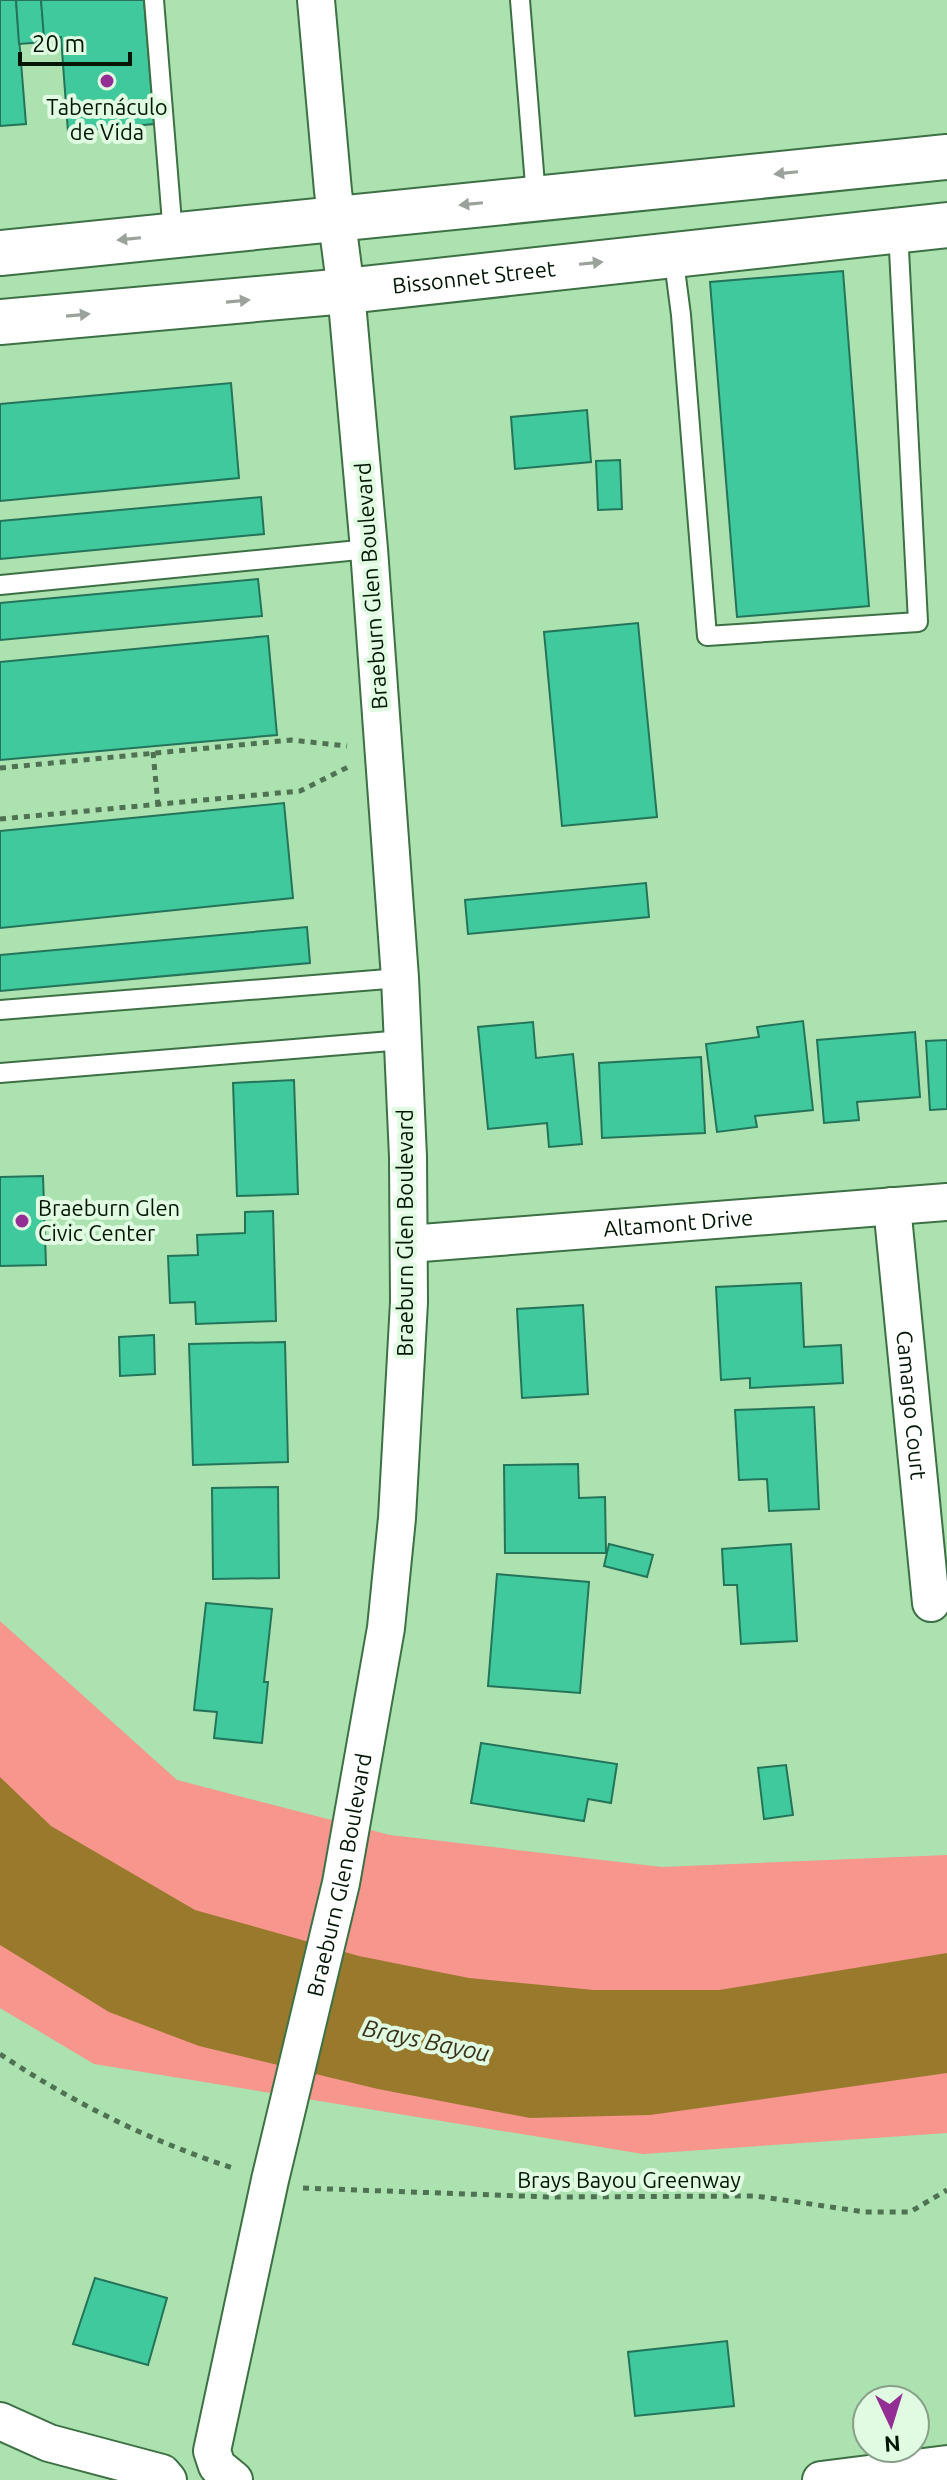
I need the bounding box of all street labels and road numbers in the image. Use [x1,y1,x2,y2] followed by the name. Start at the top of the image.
[391,255,557,298] street label: Bissonnet Street
[349,462,392,710] street label: Braeburn Glen Boulevard
[392,1109,417,1357] street label: Braeburn Glen Boulevard
[602,1204,754,1241] street label: Altamont Drive
[892,1329,932,1481] street label: Camargo Court
[301,1751,376,1999] street label: Braeburn Glen Boulevard
[517,2167,741,2192] street label: Brays Bayou Greenway

